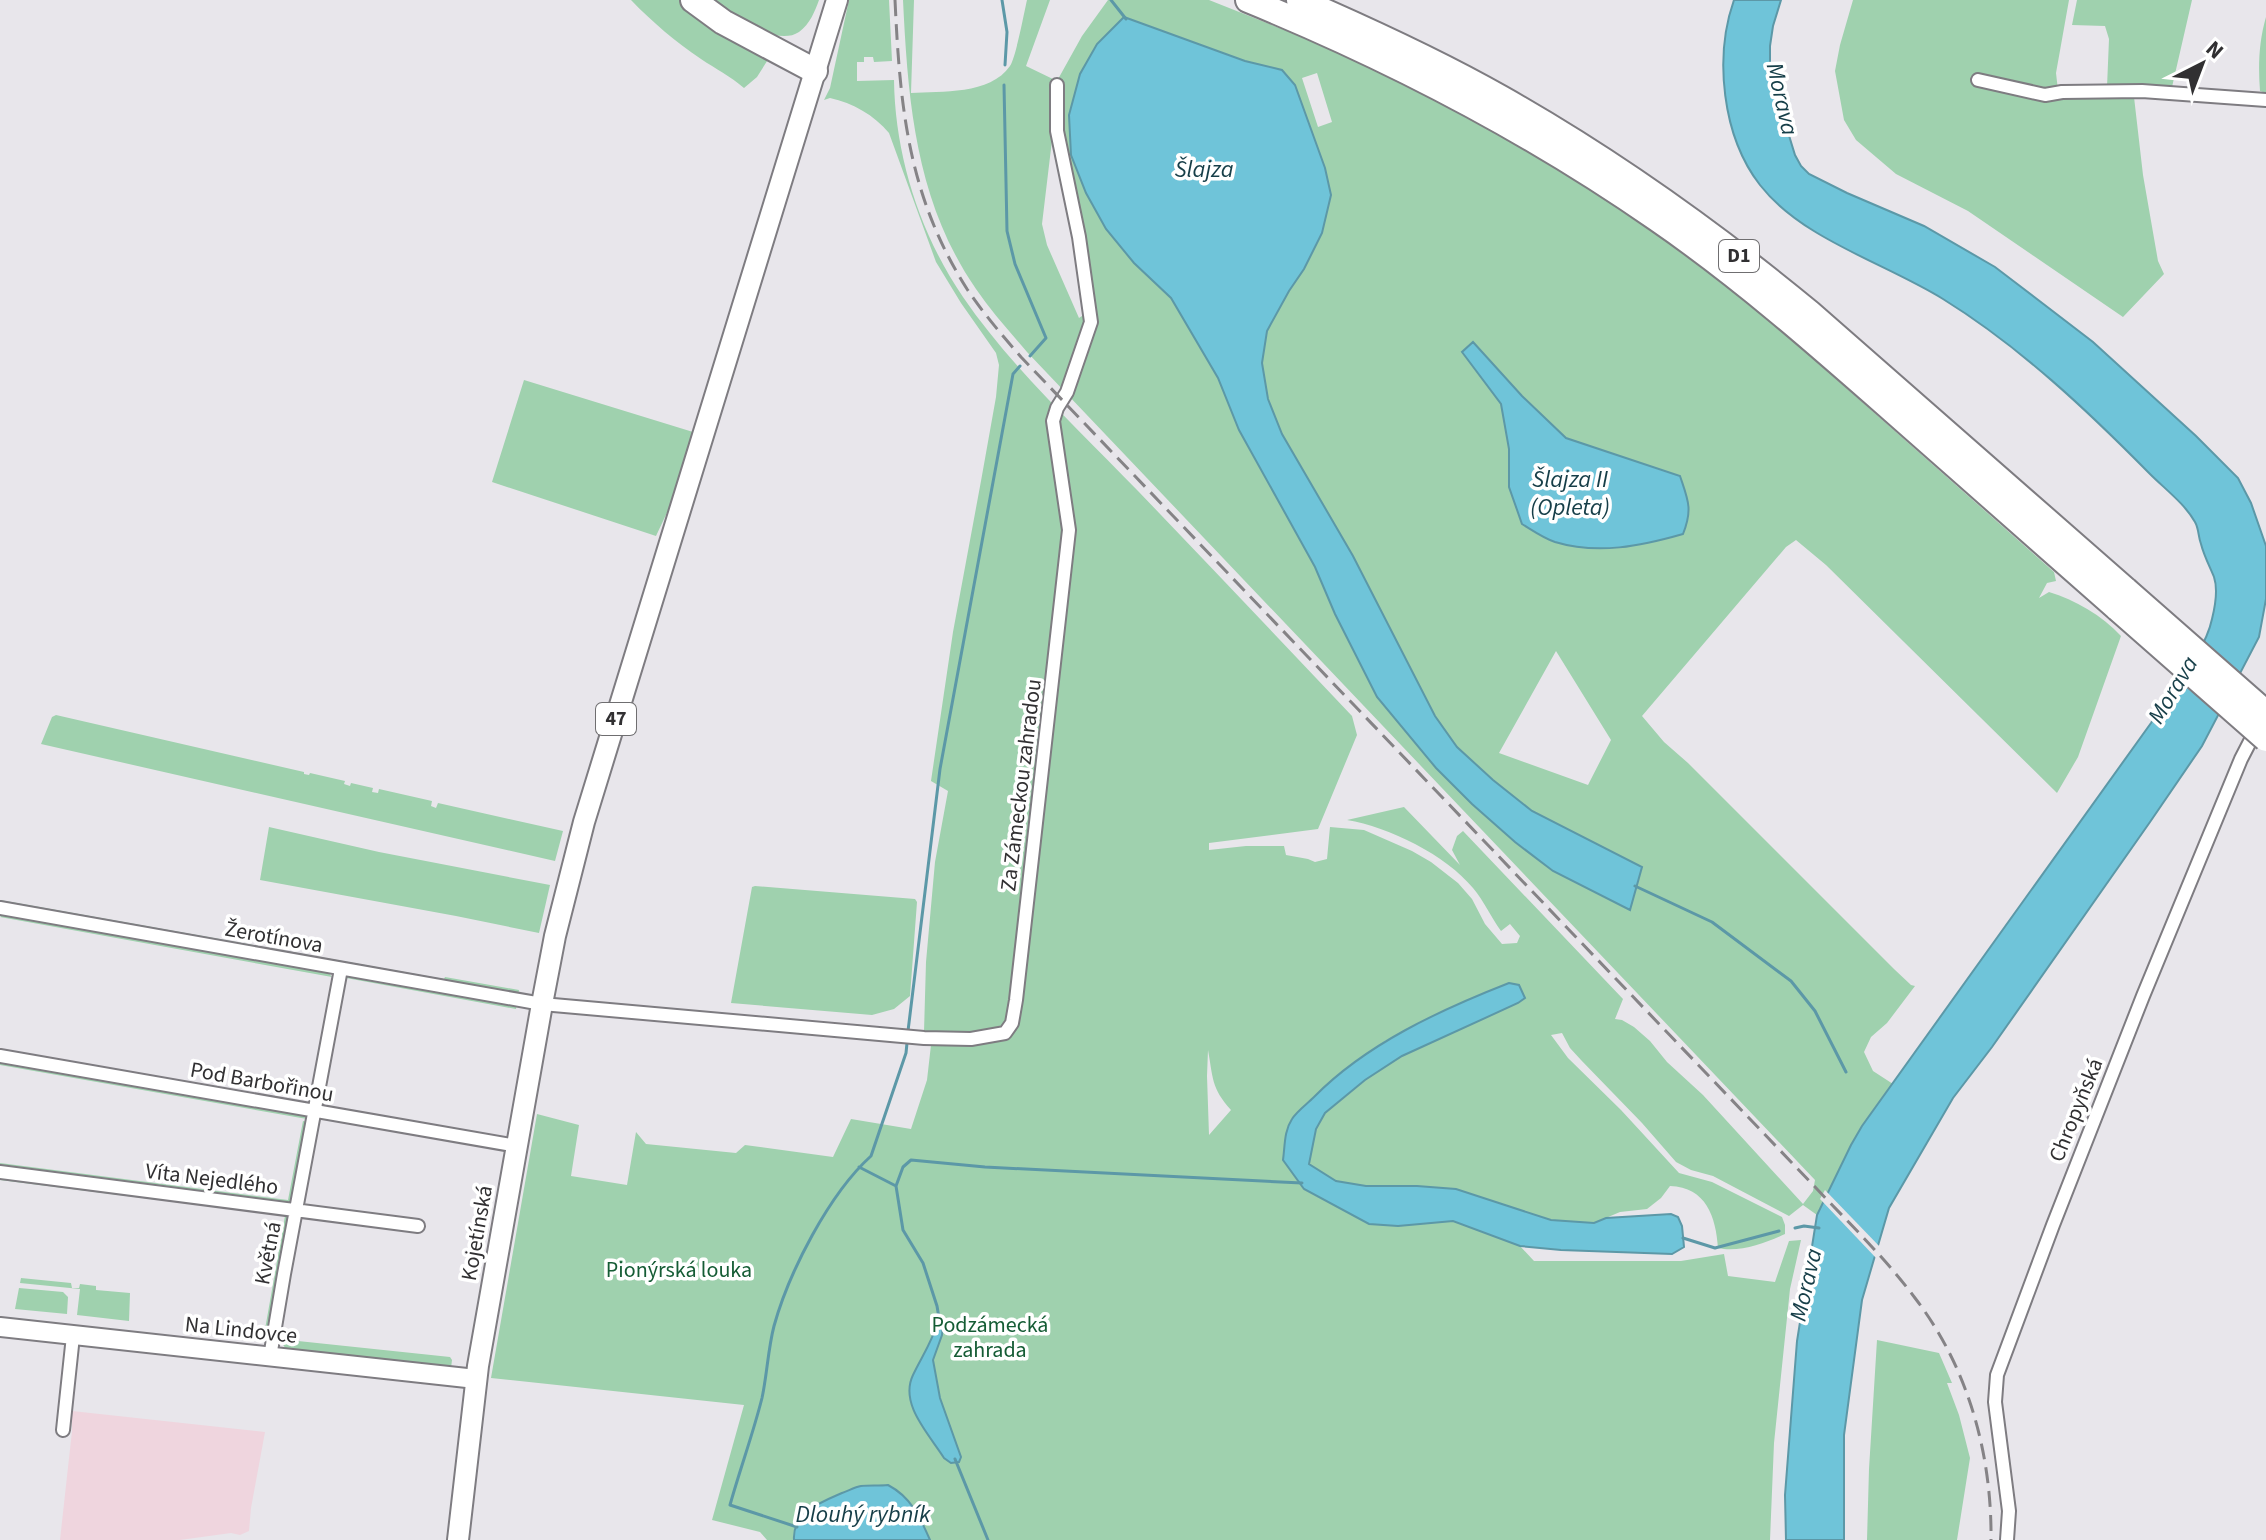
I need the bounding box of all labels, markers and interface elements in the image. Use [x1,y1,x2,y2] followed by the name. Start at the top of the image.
[2162,24,2242,104] north arrow
[2199,33,2231,67] text: N
[1757,59,1807,139] water label: Morava
[1174,152,1234,187] water label: Šlajza
[1719,240,1759,272] road number: D1
[1530,462,1610,525] water label: Šlajza II (Opleta)
[2139,649,2207,731] water label: Morava
[992,677,1050,893] street label: Za Zámeckou zahradou
[596,703,636,735] road number: 47
[223,913,325,961] street label: Žerotínova
[2041,1053,2111,1167] street label: Chropyňská
[188,1054,336,1110] street label: Pod Barbořinou
[144,1155,280,1203] street label: Víta Nejedlého
[453,1183,501,1283] street label: Kojetínská
[246,1219,290,1287] street label: Květná
[1781,1245,1831,1325] water label: Morava
[606,1254,752,1286] park label: Pionýrská louka
[183,1308,299,1352] street label: Na Lindovce
[932,1309,1048,1366] park label: Podzámecká zahrada
[796,1497,931,1532] water label: Dlouhý rybník

